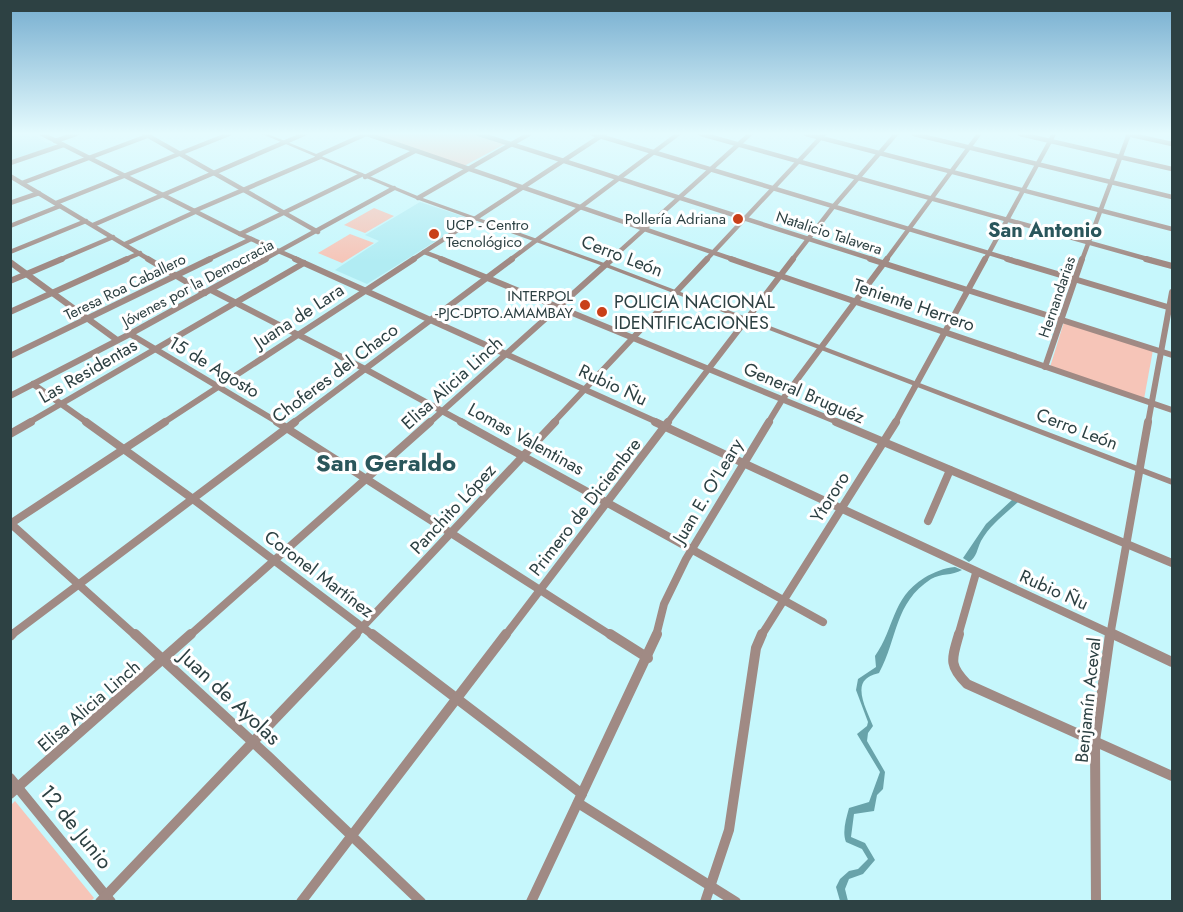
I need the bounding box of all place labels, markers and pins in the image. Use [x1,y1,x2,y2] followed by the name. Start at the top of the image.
[625,208,726,230] place label: Pollería Adriana
[731,212,745,226] marker: Pollería Adriana
[446,214,529,253] place label: UCP - Centro Tecnológico
[427,227,441,241] marker: UCP - Centro Tecnológico
[435,285,574,324] place label: INTERPOL -PJC-DPTO.AMAMBAY
[614,289,775,336] place label: POLICIA NACIONAL IDENTIFICACIONES
[578,298,592,312] marker: INTERPOL -PJC-DPTO.AMAMBAY
[595,305,609,319] marker: POLICIA NACIONAL IDENTIFICACIONES

